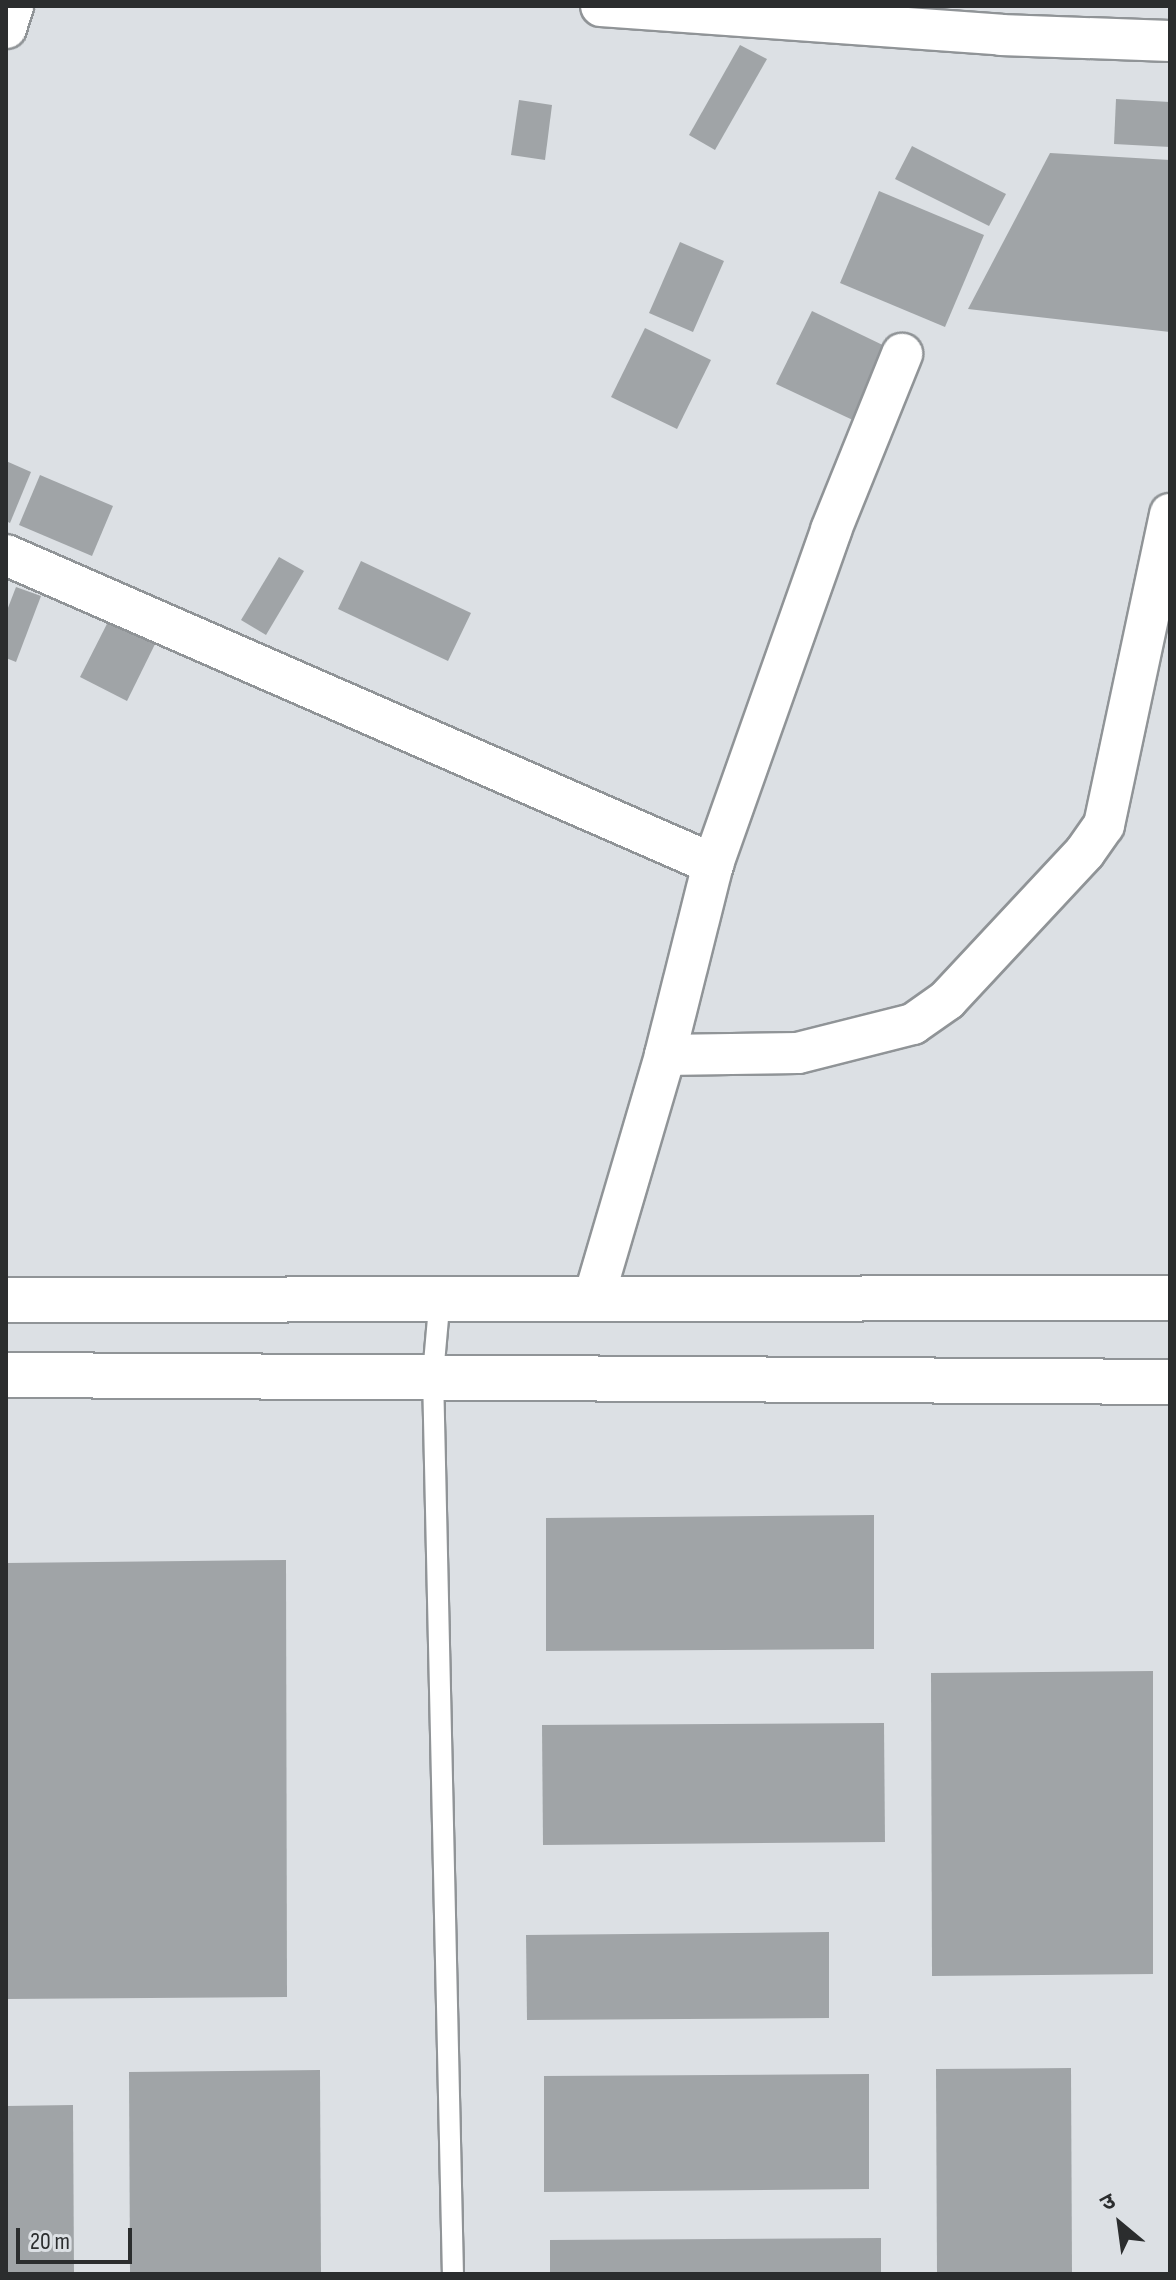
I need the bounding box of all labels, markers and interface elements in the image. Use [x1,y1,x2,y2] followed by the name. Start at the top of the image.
[1080,2184,1160,2264] north arrow
[1096,2188,1120,2218] text: उ
[20,2212,136,2262] scale bar
[30,2227,70,2256] text: 20 m

